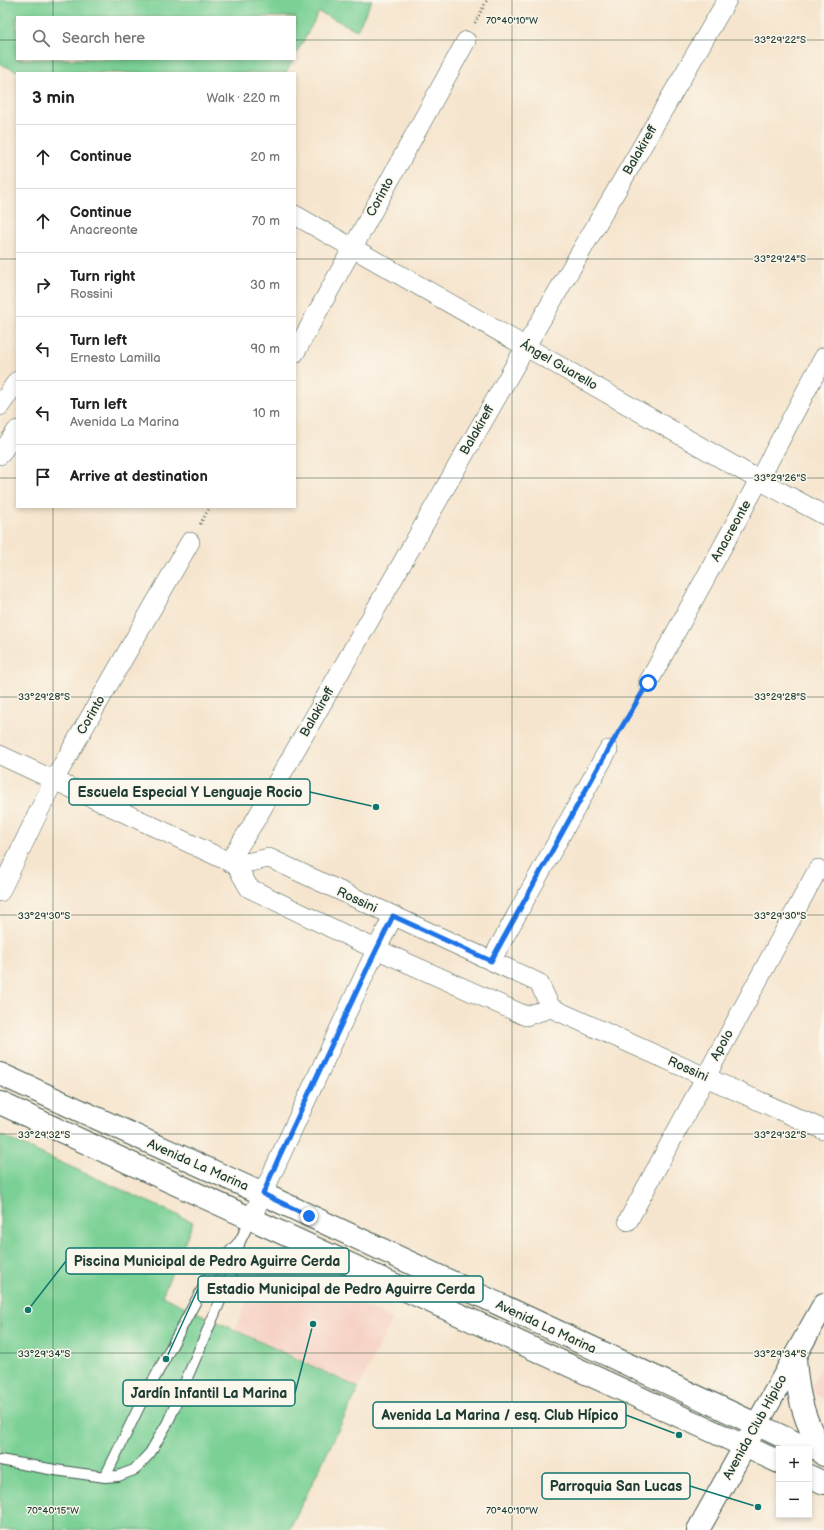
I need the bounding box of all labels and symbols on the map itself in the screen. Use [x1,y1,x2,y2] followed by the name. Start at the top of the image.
[486,15,538,27] text: 70°40'10"W
[754,34,806,46] text: 33°29'22"S
[619,122,661,178] street label: Balakireff
[363,174,397,220] street label: Corinto
[754,253,806,265] text: 33°29'24"S
[517,336,601,394] street label: Ángel Guarello
[456,402,498,458] street label: Balakireff
[754,472,806,484] text: 33°29'26"S
[708,497,755,564] street label: Anacreonte
[639,674,657,692] route start
[296,684,338,740] street label: Balakireff
[18,691,70,703] text: 33°29'28"S
[754,691,806,703] text: 33°29'28"S
[73,693,109,737] street label: Corinto
[69,779,310,805] callout: Escuela Especial Y Lenguaje Rocio
[77,784,303,801] text: Escuela Especial Y Lenguaje Rocio
[334,884,380,916] street label: Rossini
[18,910,70,922] text: 33°29'30"S
[754,910,806,922] text: 33°29'30"S
[707,1027,737,1063] street label: Apolo
[665,1053,711,1085] street label: Rossini
[18,1129,70,1141] text: 33°29'32"S
[754,1129,806,1141] text: 33°29'32"S
[145,1136,251,1194] street label: Avenida La Marina
[300,1207,318,1225] route end
[66,1248,349,1274] callout: Piscina Municipal de Pedro Aguirre Cerda
[74,1253,340,1270] text: Piscina Municipal de Pedro Aguirre Cerda
[198,1276,483,1302] callout: Estadio Municipal de Pedro Aguirre Cerda
[207,1281,475,1298] text: Estadio Municipal de Pedro Aguirre Cerda
[493,1297,599,1357] street label: Avenida La Marina
[18,1348,70,1360] text: 33°29'34"S
[754,1348,806,1360] text: 33°29'34"S
[719,1372,791,1482] street label: Avenida Club Hípico
[123,1380,295,1406] callout: Jardín Infantil La Marina
[131,1385,287,1402] text: Jardín Infantil La Marina
[373,1402,626,1428] callout: Avenida La Marina / esq. Club Hípico
[381,1407,618,1424] text: Avenida La Marina / esq. Club Hípico
[542,1473,690,1499] callout: Parroquia San Lucas
[550,1478,682,1495] text: Parroquia San Lucas
[27,1505,79,1517] text: 70°40'15"W
[486,1505,538,1517] text: 70°40'10"W

